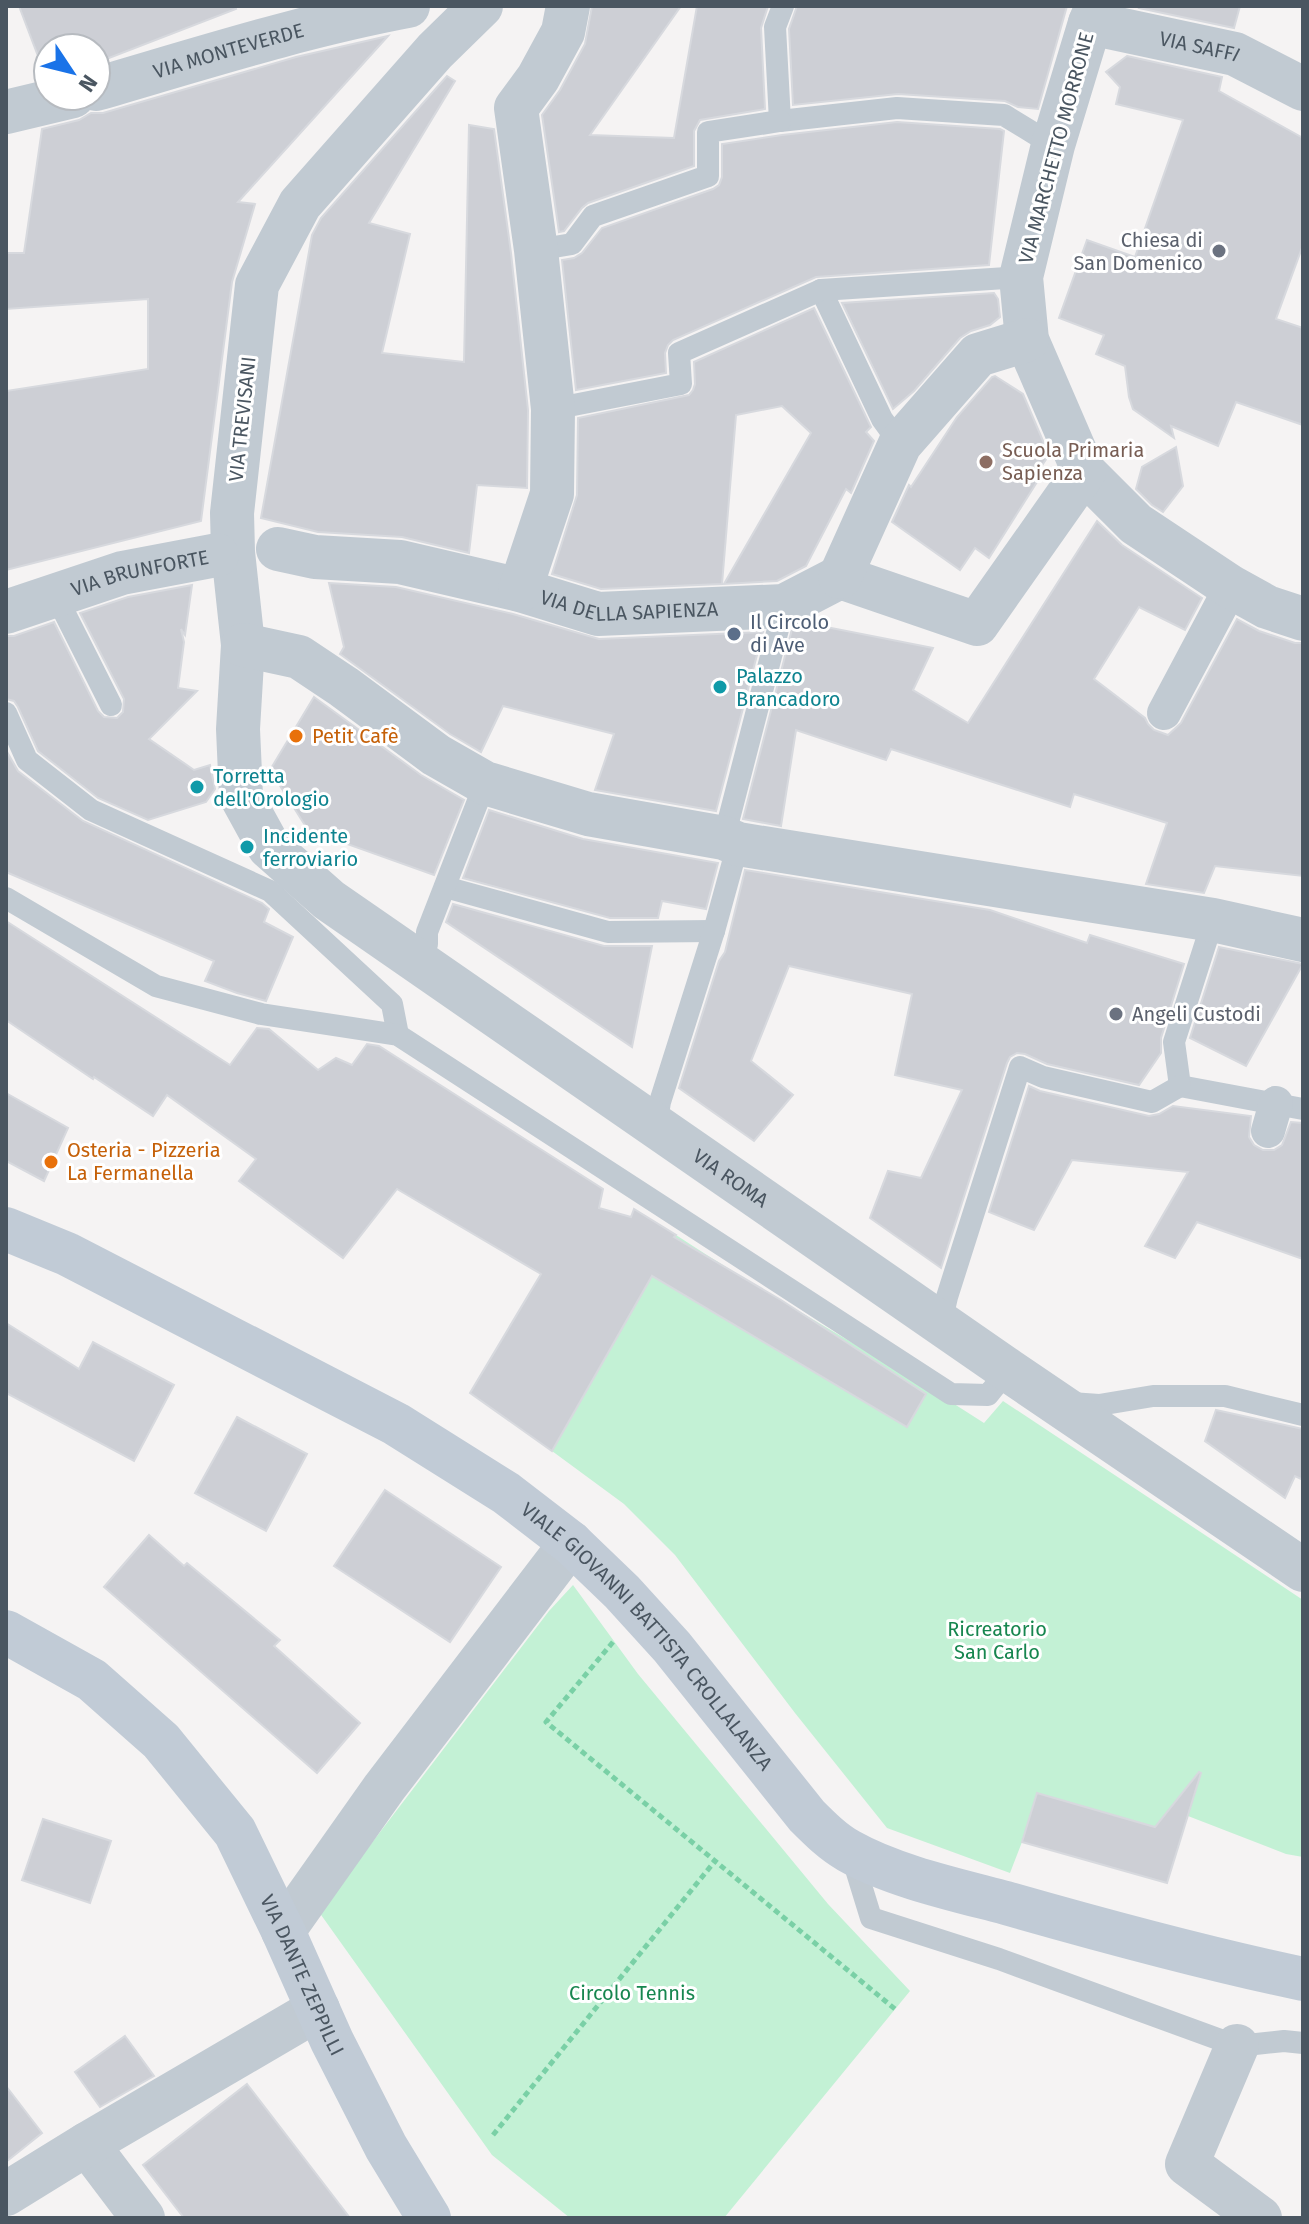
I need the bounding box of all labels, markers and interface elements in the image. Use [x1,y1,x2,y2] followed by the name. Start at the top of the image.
[150,18,306,83] street label: VIA MONTEVERDE
[1157,26,1245,67] street label: VIA SAFFI
[1014,30,1098,266] street label: VIA MARCHETTO MORRONE
[32,32,112,112] north arrow
[73,69,103,97] text: N
[1073,228,1203,275] place label: Chiesa di San Domenico
[1210,242,1228,260] marker: Chiesa di San Domenico
[223,355,261,483] street label: VIA TREVISANI
[1002,438,1144,485] place label: Scuola Primaria Sapienza
[977,453,995,471] marker: Scuola Primaria Sapienza
[68,545,211,601] street label: VIA BRUNFORTE
[537,585,719,626] street label: VIA DELLA SAPIENZA
[750,610,829,657] place label: Il Circolo di Ave
[725,625,743,643] marker: Il Circolo di Ave
[736,664,840,711] place label: Palazzo Brancadoro
[711,678,729,696] marker: Palazzo Brancadoro
[312,724,399,748] place label: Petit Cafè
[287,727,305,745] marker: Petit Cafè
[213,764,329,811] place label: Torretta dell'Orologio
[188,778,206,796] marker: Torretta dell'Orologio
[263,824,358,871] place label: Incidente ferroviario
[238,838,256,856] marker: Incidente ferroviario
[1132,1002,1261,1026] place label: Angeli Custodi
[1107,1005,1125,1023] marker: Angeli Custodi
[67,1138,221,1185] place label: Osteria - Pizzeria La Fermanella
[688,1144,774,1213] street label: VIA ROMA
[42,1153,60,1171] marker: Osteria - Pizzeria La Fermanella
[517,1497,778,1775] street label: VIALE GIOVANNI BATTISTA CROLLALANZA
[947,1617,1047,1664] park label: Ricreatorio San Carlo
[255,1891,349,2060] street label: VIA DANTE ZEPPILLI
[569,1981,695,2005] park label: Circolo Tennis

